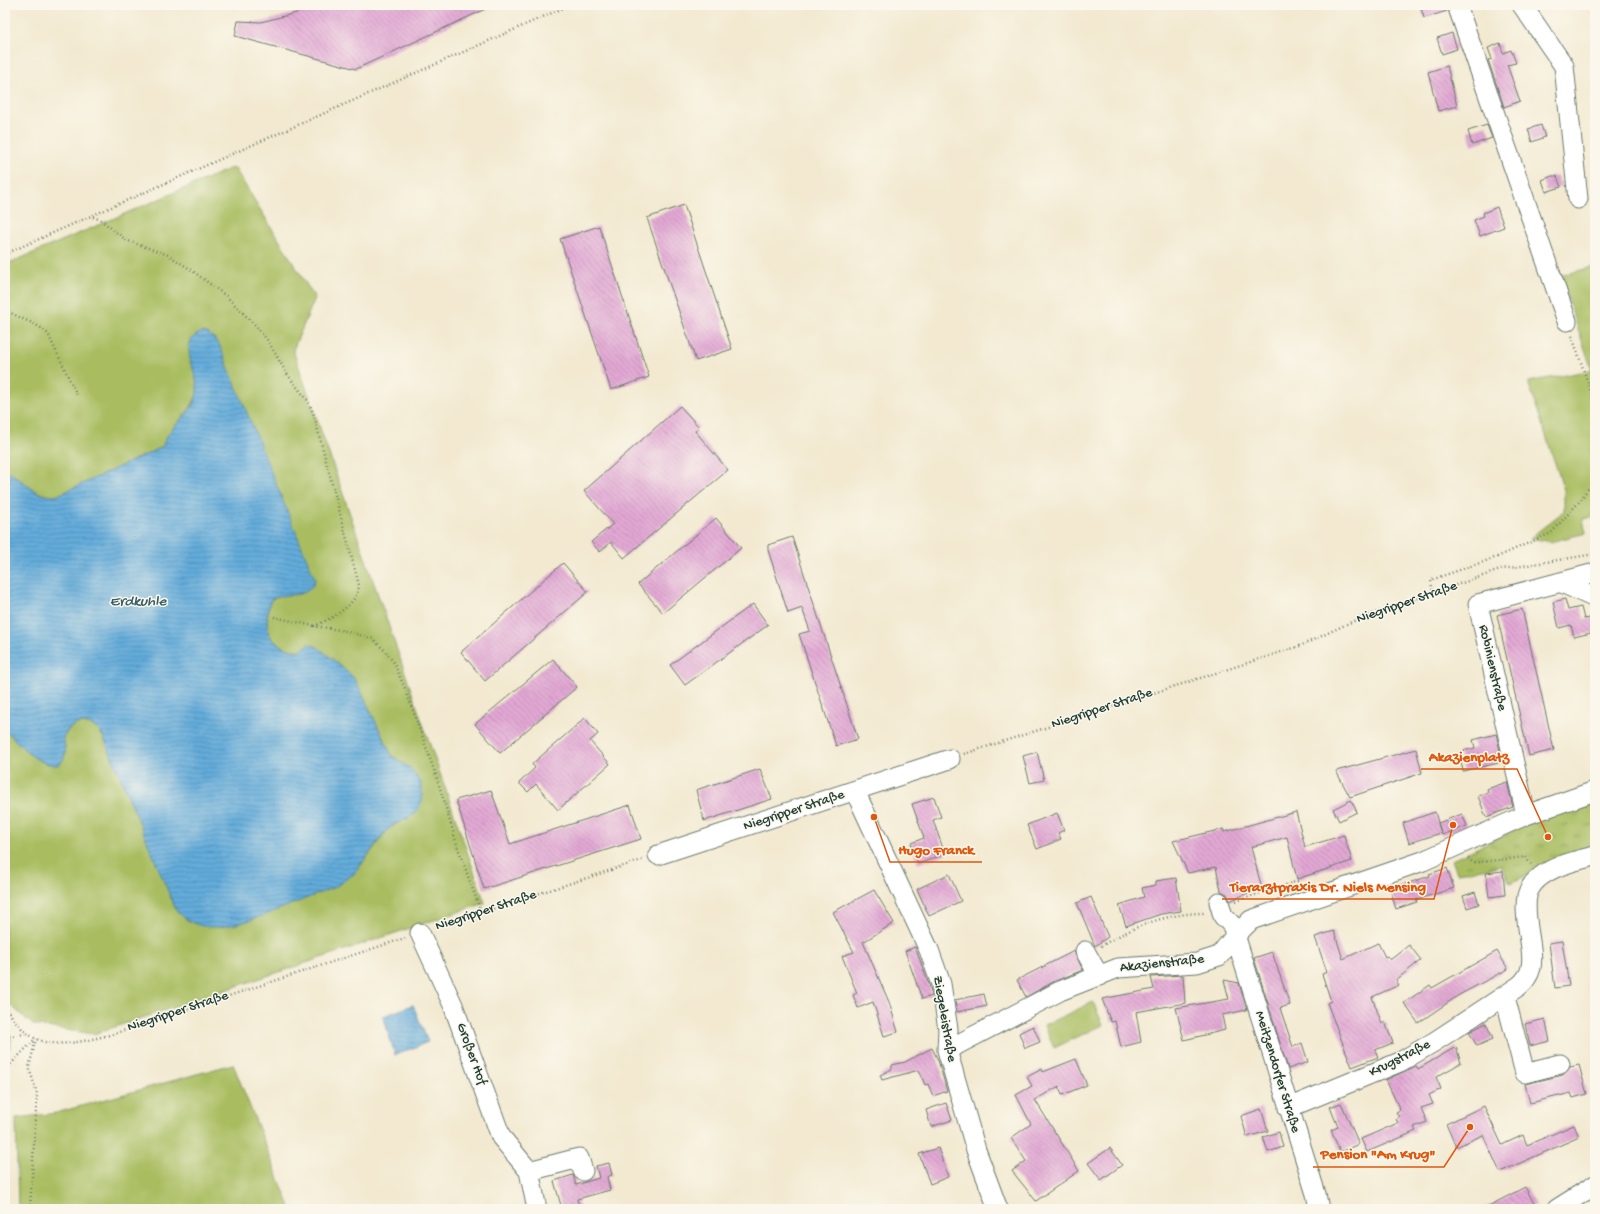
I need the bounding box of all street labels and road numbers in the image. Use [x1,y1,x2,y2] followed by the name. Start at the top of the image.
[1354,578,1460,628] street label: Niegripper Straße
[1474,623,1510,713] street label: Robinienstraße
[1049,684,1155,733] street label: Niegripper Straße
[741,786,847,835] street label: Niegripper Straße
[433,886,539,935] street label: Niegripper Straße
[1119,951,1206,977] street label: Akazienstraße
[928,975,960,1064] street label: Ziegeleistraße
[125,987,231,1036] street label: Niegripper Straße
[1250,1009,1304,1136] street label: Meitzendorfer Straße
[452,1021,491,1089] street label: Großer Hof
[1366,1036,1434,1082] street label: Krugstraße

